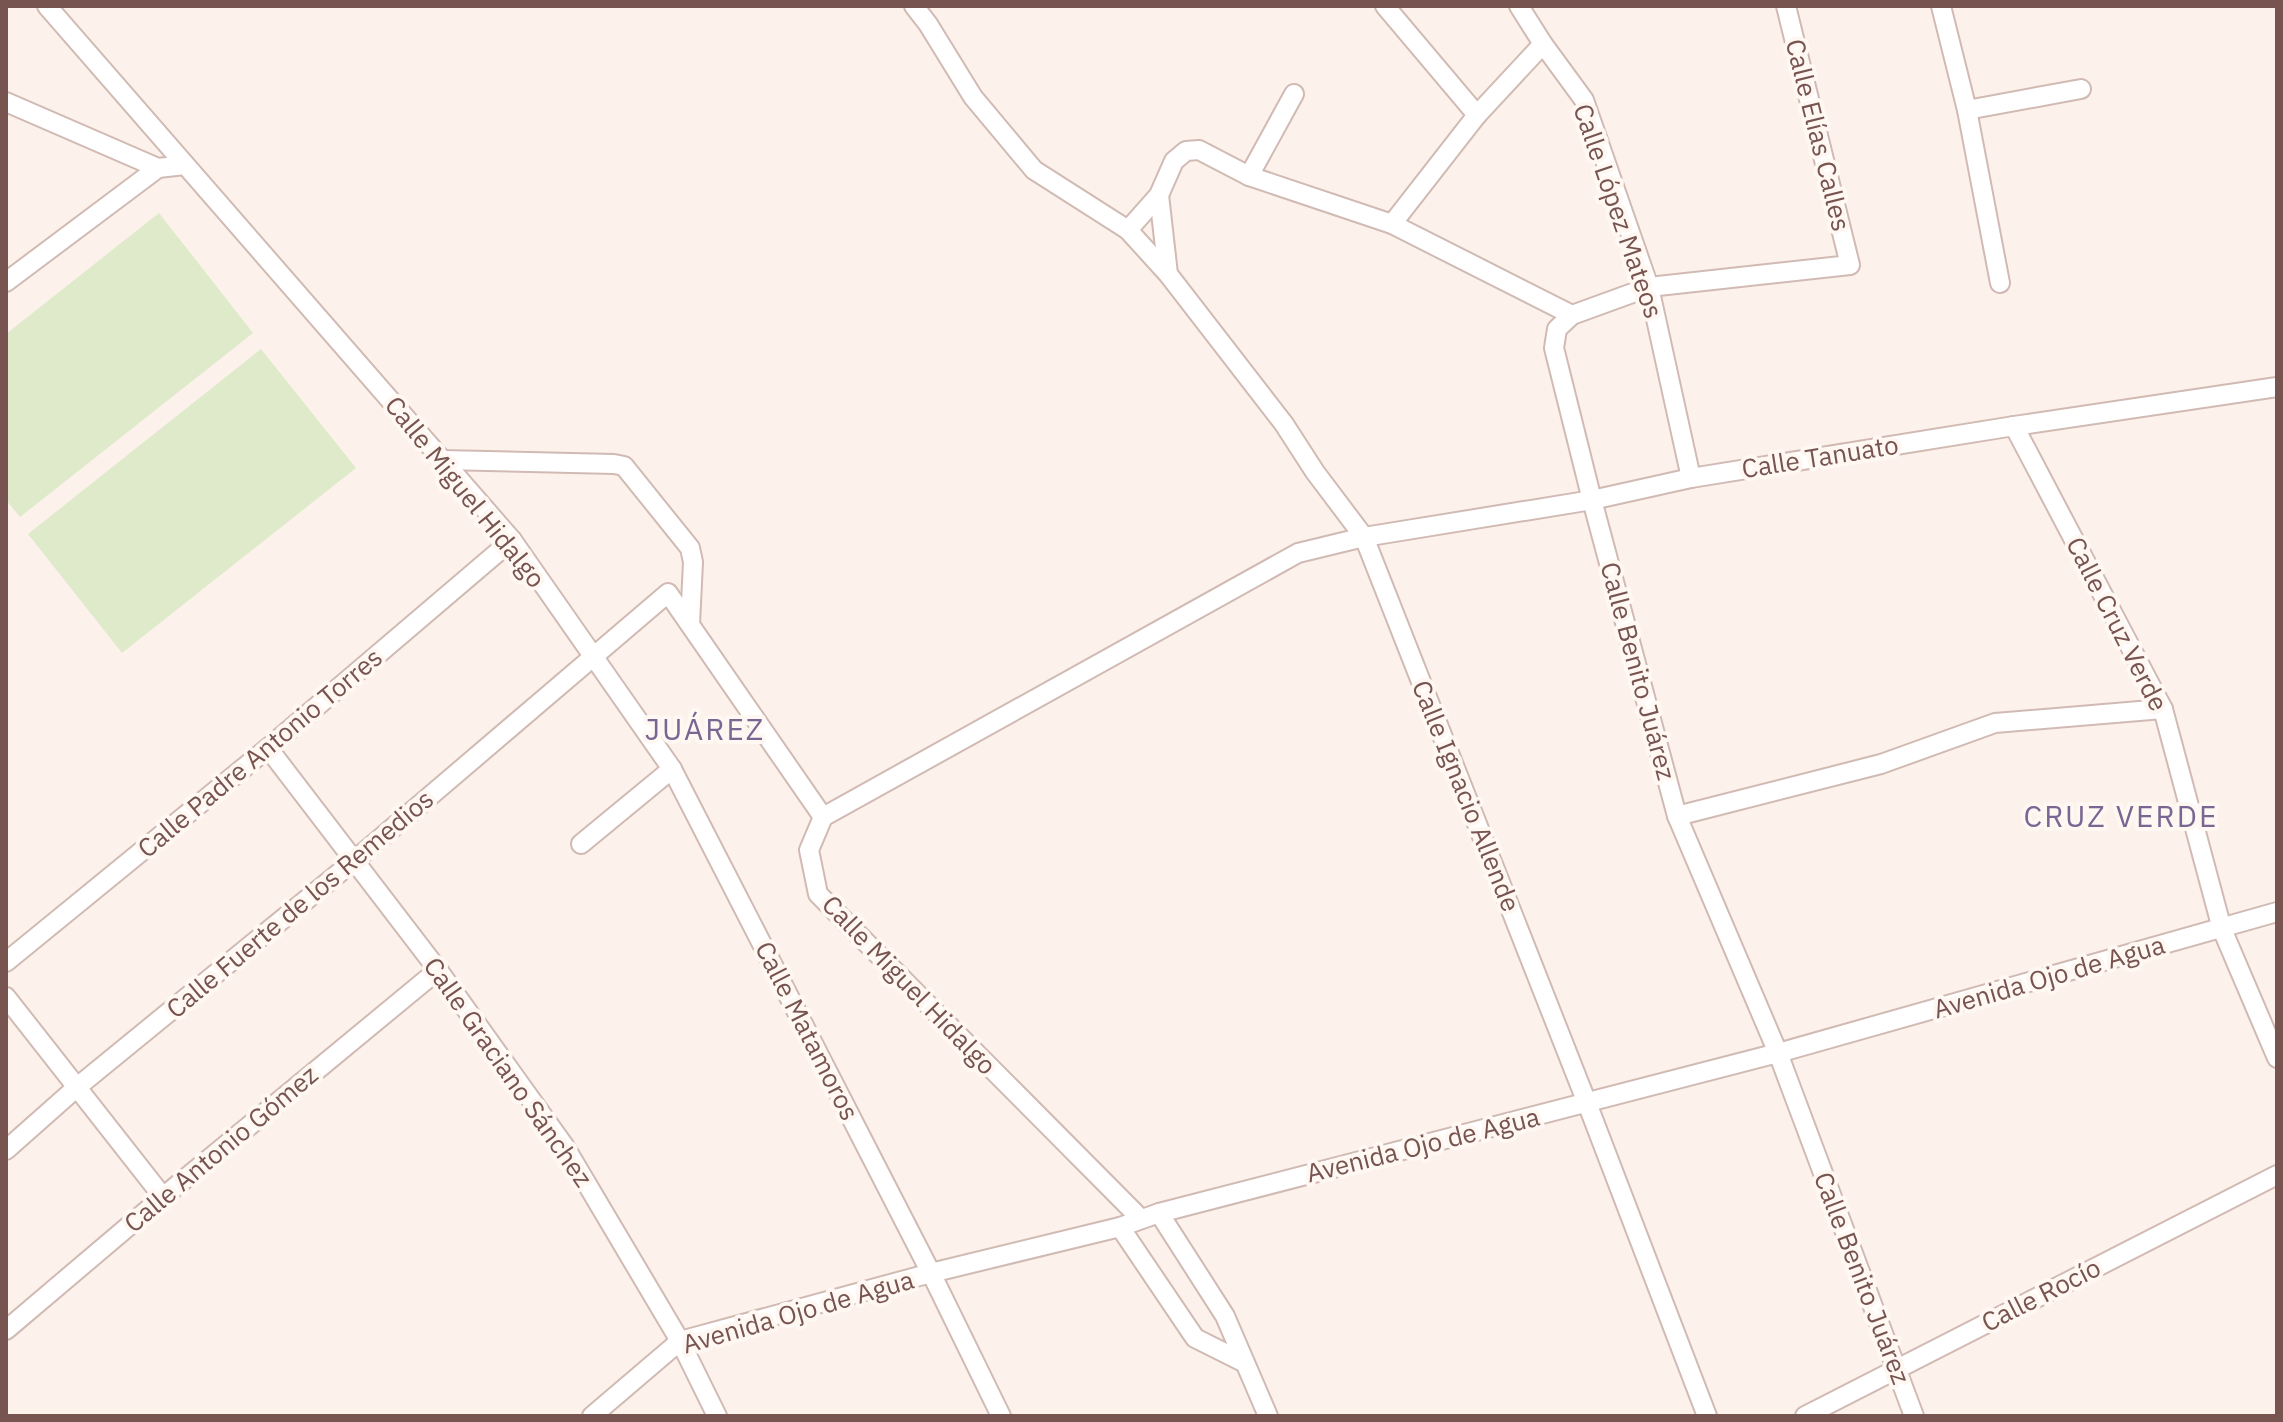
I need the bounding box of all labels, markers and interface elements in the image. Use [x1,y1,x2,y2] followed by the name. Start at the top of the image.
[1779,35,1859,234] street label: Calle Elías Calles
[1566,99,1672,322] street label: Calle López Mateos
[378,389,554,594] street label: Calle Miguel Hidalgo
[1739,427,1901,485] street label: Calle Tanuato
[2059,531,2176,716] street label: Calle Cruz Verde
[1594,558,1684,783] street label: Calle Benito Juárez
[130,640,389,865] street label: Calle Padre Antonio Torres
[1405,675,1529,916] street label: Calle Ignacio Allende
[645,709,765,748] district label: JUÁREZ
[159,781,440,1025] street label: Calle Fuerte de los Remedios
[2024,796,2218,835] district label: CRUZ VERDE
[815,887,1004,1081] street label: Calle Miguel Hidalgo
[1929,927,2169,1025] street label: Avenida Ojo de Agua
[748,935,868,1126] street label: Calle Matamoros
[417,950,601,1193] street label: Calle Graciano Sánchez
[116,1057,324,1239] street label: Calle Antonio Gómez
[1302,1099,1543,1189] street label: Avenida Ojo de Agua
[1807,1167,1919,1388] street label: Calle Benito Juárez
[1975,1250,2106,1339] street label: Calle Rocío
[678,1262,918,1360] street label: Avenida Ojo de Agua

